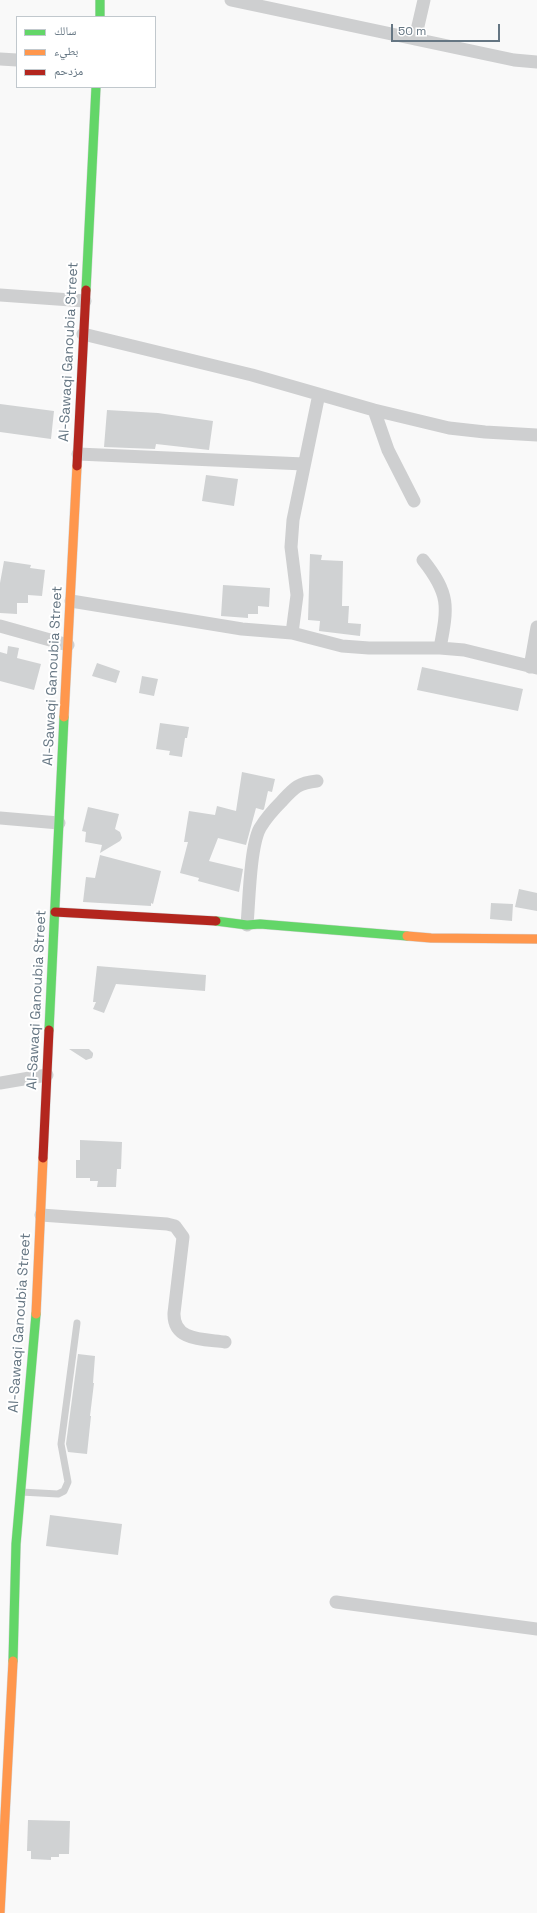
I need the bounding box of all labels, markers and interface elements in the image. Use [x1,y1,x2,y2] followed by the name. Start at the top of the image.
[16,16,156,88] legend
[393,16,502,42] scale bar
[54,23,76,39] text: سالك
[398,23,426,39] text: 50 m
[54,43,78,59] text: بطيء
[54,63,83,79] text: مزدحم
[56,262,82,442] street label: Al-Sawaqi Ganoubia Street
[40,586,66,766] street label: Al-Sawaqi Ganoubia Street
[24,910,50,1090] street label: Al-Sawaqi Ganoubia Street
[5,1233,35,1413] street label: Al-Sawaqi Ganoubia Street

